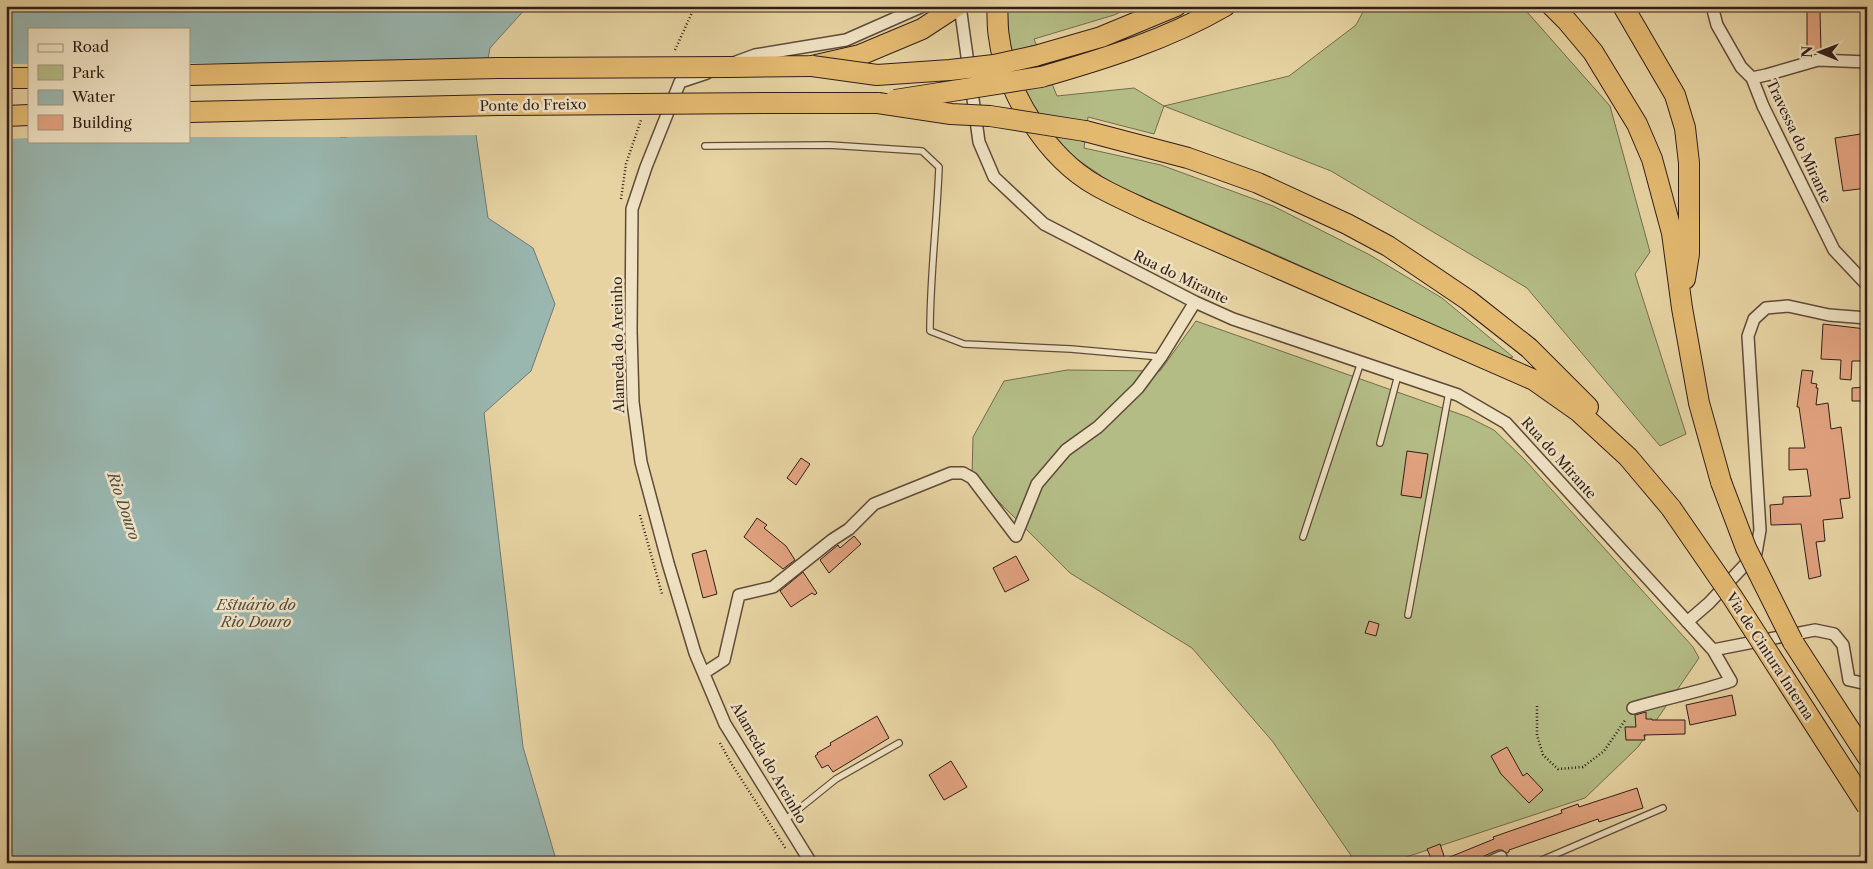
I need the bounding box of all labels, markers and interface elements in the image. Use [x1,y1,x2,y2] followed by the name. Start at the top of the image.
[28,28,190,142] legend
[1796,28,1846,78] north arrow
[72,37,109,56] text: Road
[1798,46,1816,58] text: N
[72,63,106,82] text: Park
[1762,76,1836,206] street label: Travessa do Mirante
[71,87,116,106] text: Water
[479,95,587,115] street label: Ponte do Freixo
[72,113,132,132] text: Building
[1130,246,1232,308] street label: Rua do Mirante
[608,276,628,415] street label: Alameda do Areinho
[1518,413,1601,503] street label: Rua do Mirante
[103,469,144,542] water label: Rio Douro
[1721,588,1818,724] street label: Via de Cintura Interna
[215,595,296,631] water label: Estuário do Rio Douro
[726,698,811,827] street label: Alameda do Areinho

